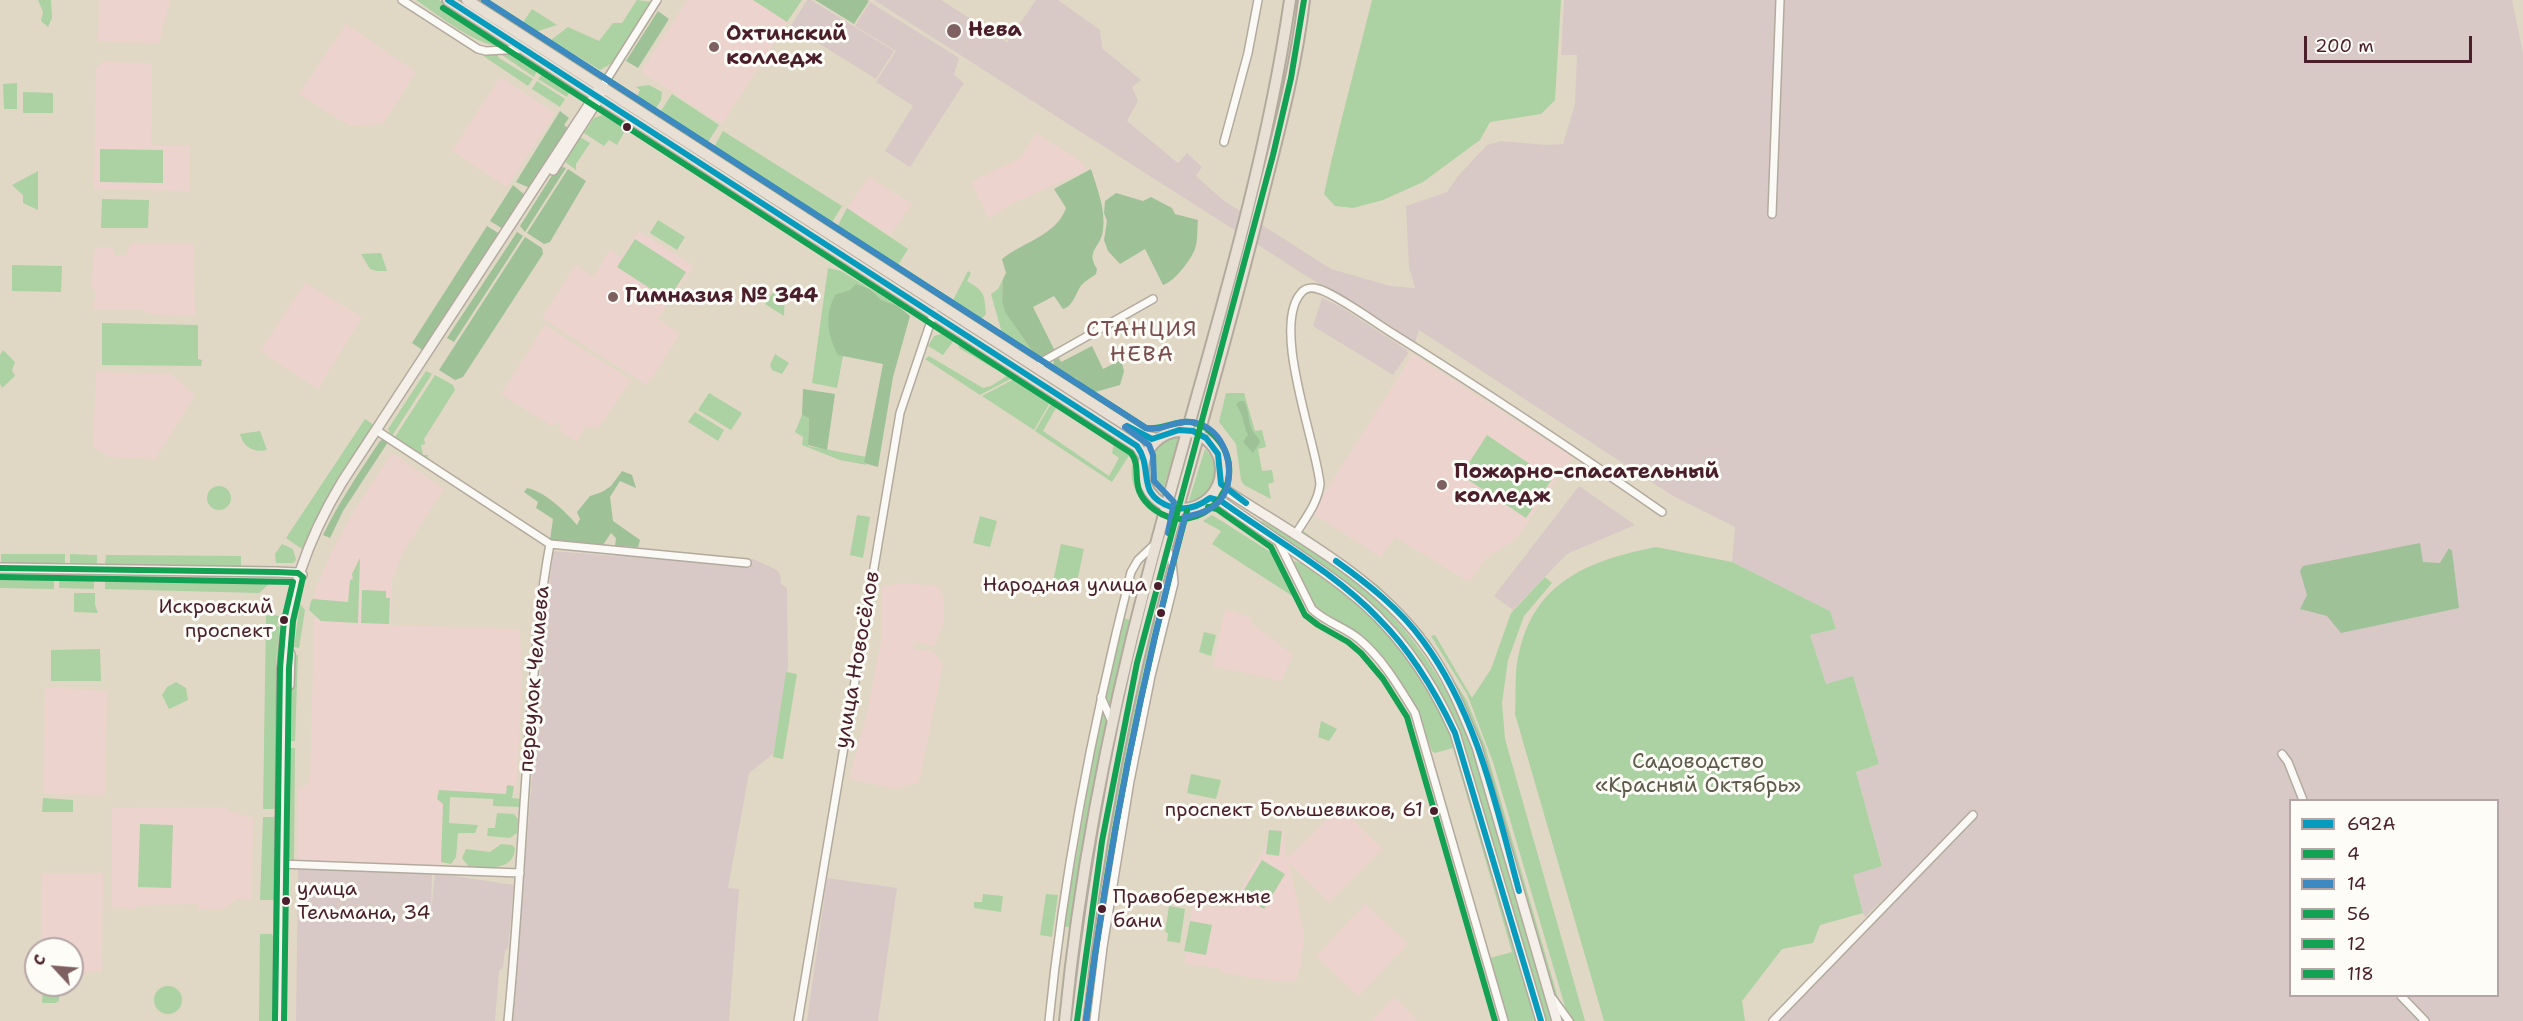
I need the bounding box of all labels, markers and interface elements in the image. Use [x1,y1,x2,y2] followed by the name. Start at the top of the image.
[968,18,1022,44] place label: Нева
[726,22,847,72] place label: Охтинский колледж
[945,22,963,40] marker: Нева
[2307,24,2475,62] scale bar
[2315,34,2374,58] text: 200 m
[707,40,721,54] marker: Охтинский колледж
[621,121,633,133] unlabelled marker
[625,284,818,310] place label: Гимназия № 344
[606,290,620,304] marker: Гимназия № 344
[1086,317,1198,368] district label: СТАНЦИЯ НЕВА
[1454,460,1719,510] place label: Пожарно-спасательный колледж
[1435,478,1449,492] marker: Пожарно-спасательный колледж
[830,569,886,751] street label: улица Новосёлов
[983,574,1147,598] place label: Народная улица
[1152,580,1164,592] marker: Народная улица
[514,585,556,773] street label: переулок Челиева
[159,596,273,643] place label: Искровский проспект
[1155,607,1167,619] unlabelled marker
[278,614,290,626] marker: Искровский проспект
[1595,750,1801,800] park label: Садоводство «Красный Октябрь»
[1165,799,1423,823] place label: проспект Большевиков, 61
[2289,799,2499,997] legend
[1428,805,1440,817] marker: проспект Большевиков, 61
[2347,812,2396,836] text: 692А
[2347,842,2360,866] text: 4
[2347,872,2366,896] text: 14
[297,878,431,925] place label: улица Тельмана, 34
[1113,886,1271,933] place label: Правобережные бани
[280,895,292,907] marker: улица Тельмана, 34
[2347,902,2370,926] text: 56
[1096,903,1108,915] marker: Правобережные бани
[2347,932,2366,956] text: 12
[24,937,84,997] north arrow
[28,951,51,969] text: С
[2347,962,2374,986] text: 118

